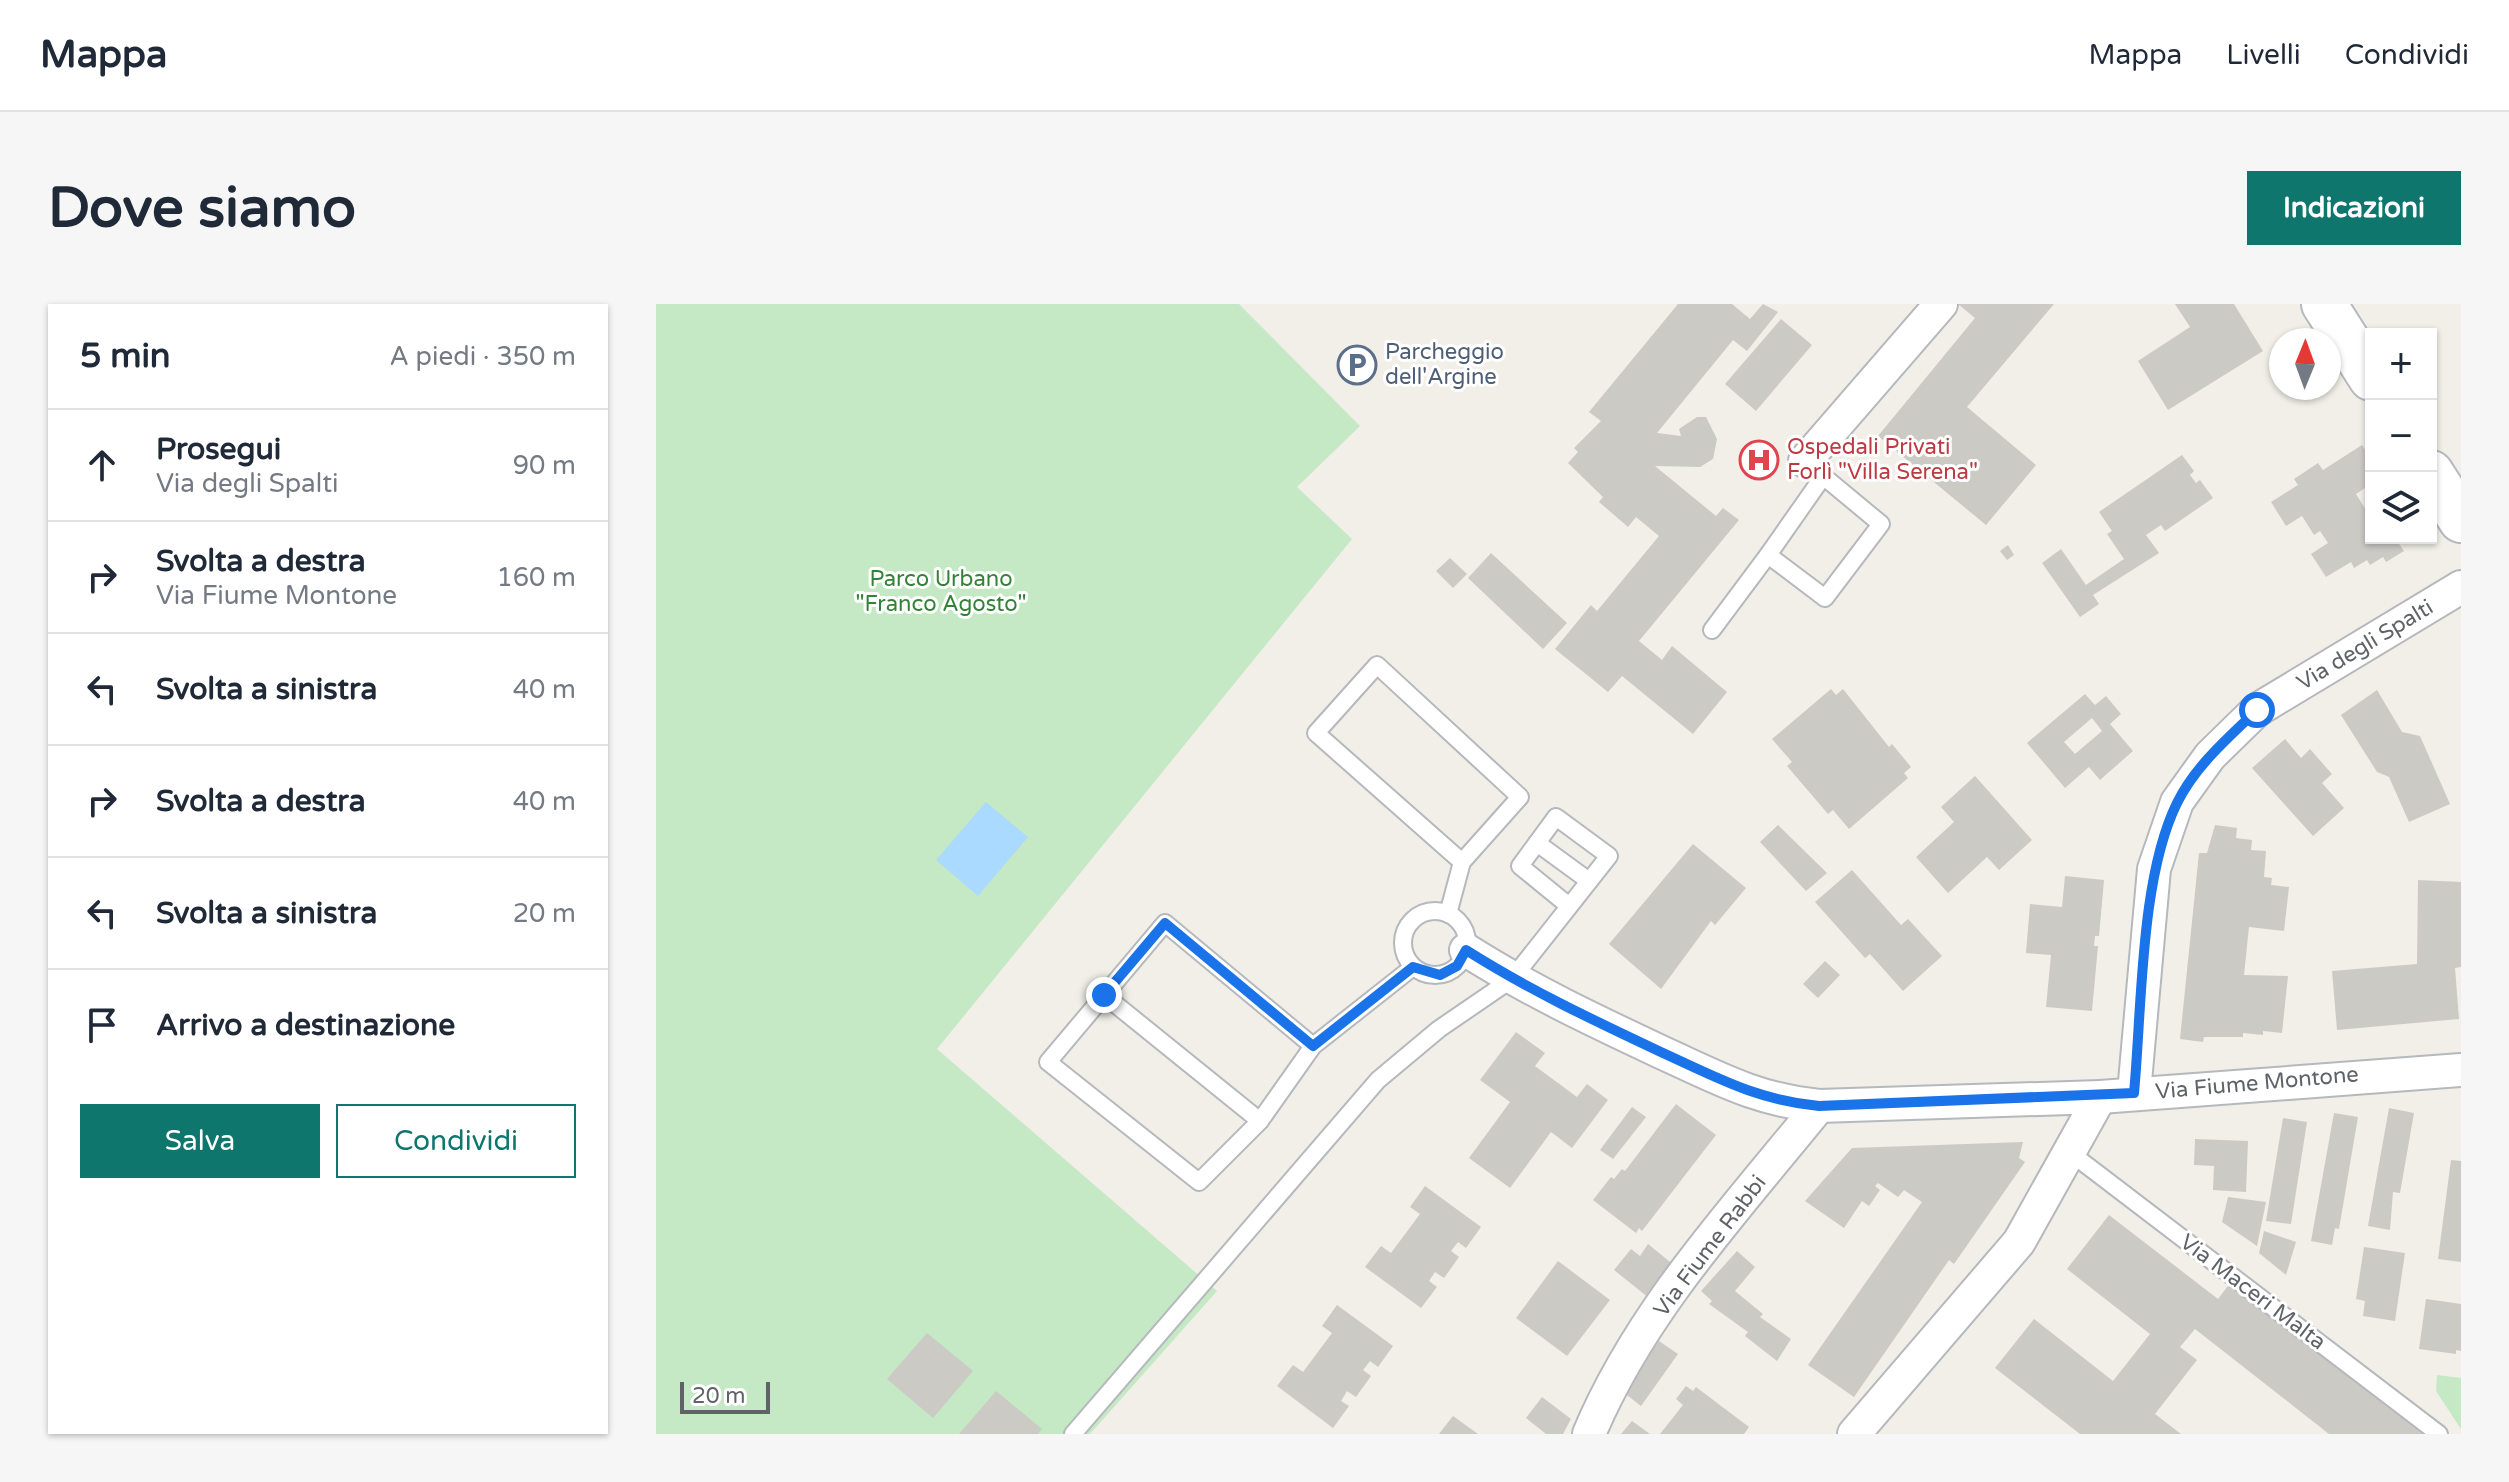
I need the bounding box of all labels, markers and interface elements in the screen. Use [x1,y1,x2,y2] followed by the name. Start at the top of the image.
[40,32,167,78] text: Mappa
[2088,38,2182,72] text: Mappa
[2226,38,2301,72] text: Livelli
[2345,38,2469,72] text: Condividi
[2247,171,2461,245] button: Indicazioni
[48,175,356,242] text: Dove siamo
[2269,328,2341,400] north arrow
[2365,328,2437,544] map controls
[2365,328,2437,400] button: +
[80,336,171,377] text: 5 min
[1385,339,1504,390] place label: Parcheggio dell'Argine
[389,341,576,372] text: A piedi · 350 m
[1336,344,1378,386] parking icon: Parcheggio dell'Argine
[2365,400,2437,472] button: −
[156,431,281,468] text: Prosegui
[1787,434,1978,485] place label: Ospedali Privati Forlì "Villa Serena"
[1738,439,1780,481] hospital icon: Ospedali Privati Forlì "Villa Serena"
[80,443,124,487] icon: ahead
[513,450,576,481] text: 90 m
[156,468,339,499] text: Via degli Spalti
[2365,472,2437,544] button: layers
[156,543,366,580] text: Svolta a destra
[80,555,124,599] icon: right
[496,562,576,593] text: 160 m
[855,566,1027,617] park label: Parco Urbano "Franco Agosto"
[156,580,397,611] text: Via Fiume Montone
[2292,594,2438,696] street label: Via degli Spalti
[80,667,124,711] icon: left
[156,671,377,708] text: Svolta a sinistra
[513,674,576,705] text: 40 m
[2239,692,2275,728] route start
[80,779,124,823] icon: right
[156,783,366,820] text: Svolta a destra
[513,786,576,817] text: 40 m
[80,891,124,935] icon: left
[156,895,377,932] text: Svolta a sinistra
[513,898,576,929] text: 20 m
[1086,977,1122,1013] route end
[80,1003,124,1047] icon: arrive
[156,1007,455,1044] text: Arrivo a destinazione
[2154,1061,2360,1105] street label: Via Fiume Montone
[80,1104,320,1178] button: Salva
[336,1104,576,1178] button: Condividi
[1648,1170,1772,1322] street label: Via Fiume Rabbi
[2175,1229,2331,1355] street label: Via Maceri Malta
[680,1378,770,1414] scale bar
[692,1383,746,1409] text: 20 m

